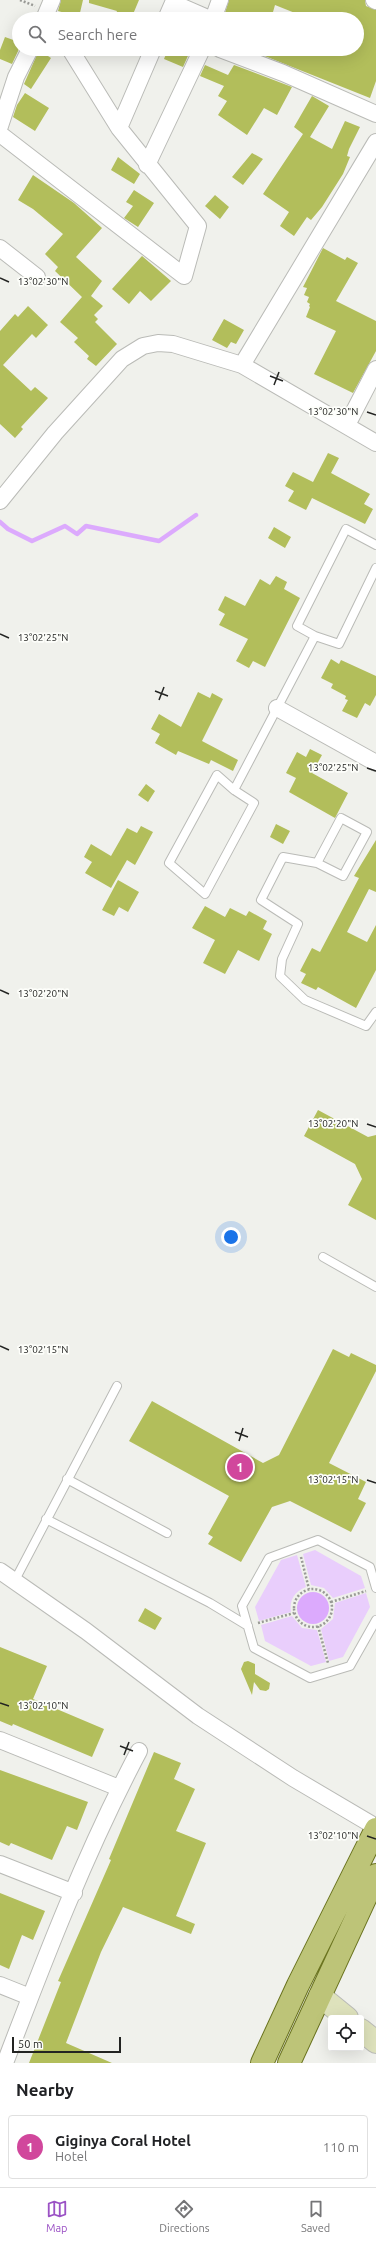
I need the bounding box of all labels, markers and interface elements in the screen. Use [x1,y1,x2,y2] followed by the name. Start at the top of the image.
[12,12,364,56] search box
[26,23,48,45] icon: search
[58,26,137,43] text: Search here
[18,276,68,287] text: 13°02'30"N
[308,406,358,417] text: 13°02'30"N
[18,632,68,643] text: 13°02'25"N
[308,762,358,773] text: 13°02'25"N
[18,988,68,999] text: 13°02'20"N
[308,1118,358,1129] text: 13°02'20"N
[221,1227,241,1247] your location
[18,1344,68,1355] text: 13°02'15"N
[227,1452,253,1482] pin: 1
[308,1474,358,1485] text: 13°02'15"N
[18,1700,68,1711] text: 13°02'10"N
[308,1830,358,1841] text: 13°02'10"N
[328,2015,364,2051] map controls
[328,2015,364,2051] button: locate
[12,2035,121,2054] scale bar
[18,2038,42,2050] text: 50 m
[16,2080,74,2099] text: Nearby
[55,2132,191,2149] text: Giginya Coral Hotel
[26,2140,34,2154] text: 1
[323,2140,359,2154] text: 110 m
[55,2149,87,2163] text: Hotel
[46,2198,68,2234] tab: Map
[159,2198,209,2234] tab: Directions
[301,2198,330,2234] tab: Saved

